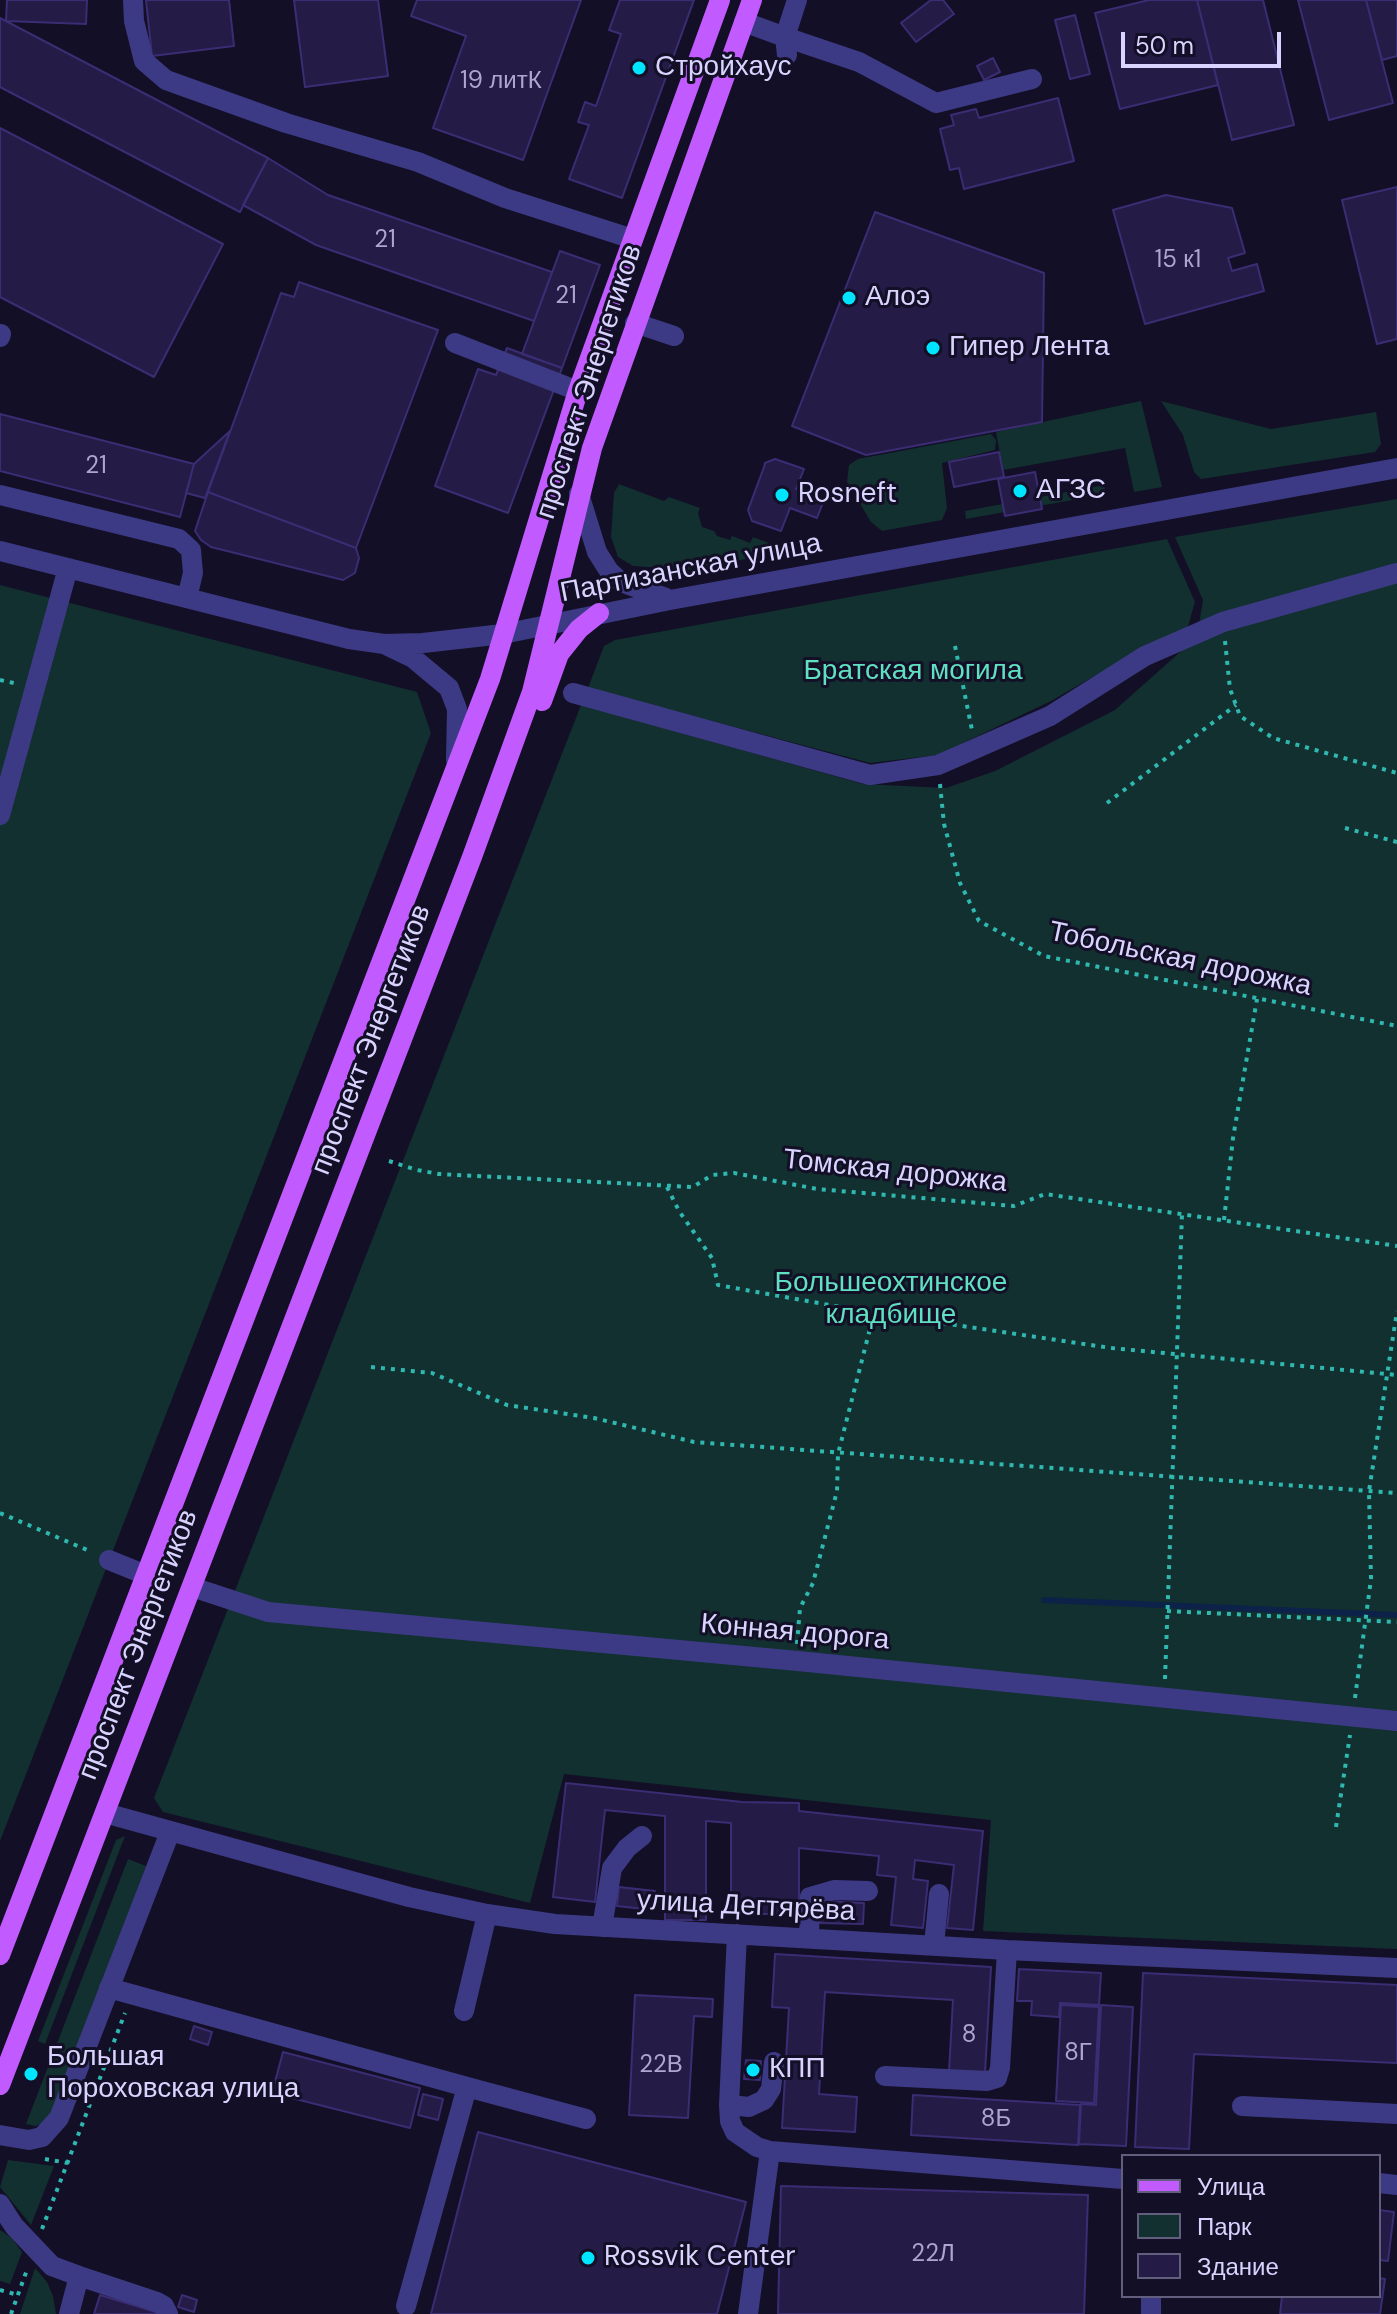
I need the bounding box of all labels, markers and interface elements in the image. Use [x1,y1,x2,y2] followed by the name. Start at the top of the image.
[1125,16,1285,66] scale bar
[1135,30,1194,61] text: 50 m
[655,51,791,85] place label: Стройхаус
[630,59,648,77] marker: Стройхаус
[460,68,542,96] house number: 19 литК
[374,227,396,255] house number: 21
[530,241,650,523] street label: проспект Энергетиков
[1155,247,1201,275] house number: 15 к1
[865,281,930,315] place label: Алоэ
[555,283,577,311] house number: 21
[840,289,858,307] marker: Алоэ
[949,331,1109,365] place label: Гипер Лента
[924,339,942,357] marker: Гипер Лента
[85,453,107,481] house number: 21
[1036,474,1106,508] place label: АГЗС
[798,478,897,512] place label: Rosneft
[1011,482,1029,500] marker: АГЗС
[773,486,791,504] marker: Rosneft
[558,527,824,611] street label: Партизанская улица
[803,655,1023,689] park label: Братская могила
[305,900,439,1180] street label: проспект Энергетиков
[1046,916,1314,1004] street label: Тобольская дорожка
[782,1144,1008,1200] street label: Томская дорожка
[775,1267,1007,1333] park label: Большеохтинское кладбище
[72,1505,206,1785] street label: проспект Энергетиков
[699,1608,891,1658] street label: Конная дорога
[636,1885,856,1929] street label: улица Дегтярёва
[962,2022,976,2050] house number: 8
[1064,2040,1092,2068] house number: 8Г
[47,2041,299,2107] place label: Большая Пороховская улица
[639,2052,683,2080] house number: 22В
[769,2053,826,2087] place label: КПП
[744,2061,762,2079] marker: КПП
[22,2065,40,2083] marker: Большая Пороховская улица
[981,2106,1011,2134] house number: 8Б
[1121,2154,1381,2298] legend
[1197,2171,1265,2202] text: Улица
[1197,2211,1251,2242] text: Парк
[604,2241,796,2275] place label: Rossvik Center
[911,2241,955,2269] house number: 22Л
[579,2249,597,2267] marker: Rossvik Center
[1197,2251,1279,2282] text: Здание

